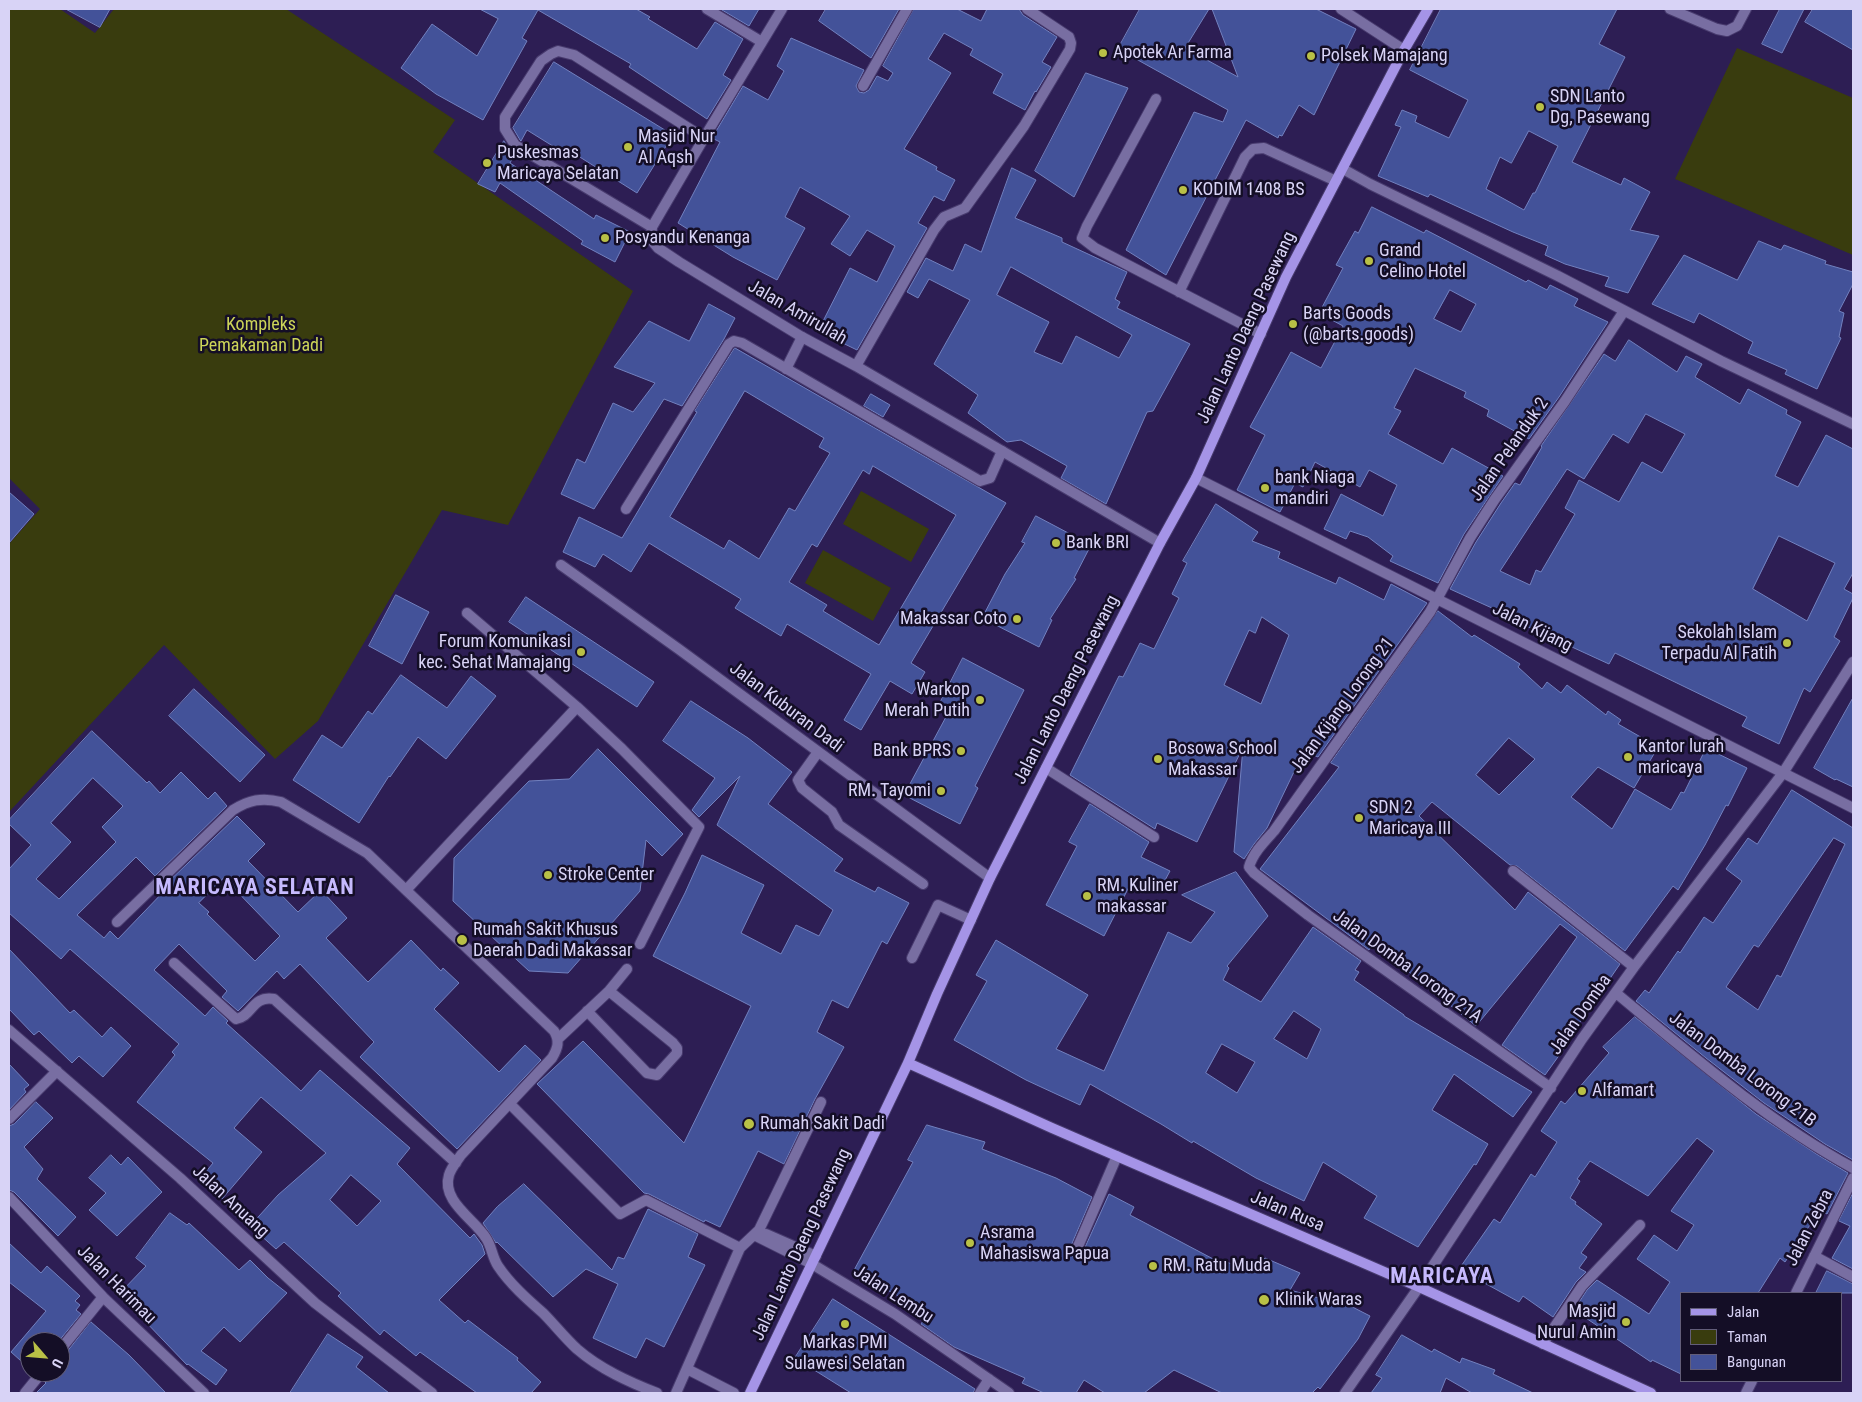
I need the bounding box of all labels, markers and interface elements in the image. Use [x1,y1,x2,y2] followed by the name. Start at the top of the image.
[1113,42,1232,64] place label: Apotek Ar Farma
[1321,45,1448,67] place label: Polsek Mamajang
[1097,47,1109,59] marker: Apotek Ar Farma
[1305,50,1317,62] marker: Polsek Mamajang
[1550,86,1650,128] place label: SDN Lanto Dg, Pasewang
[1534,101,1546,113] marker: SDN Lanto Dg, Pasewang
[638,126,715,168] place label: Masjid Nur Al Aqsh
[622,141,634,153] marker: Masjid Nur Al Aqsh
[497,142,619,184] place label: Puskesmas Maricaya Selatan
[481,157,493,169] marker: Puskesmas Maricaya Selatan
[1193,179,1305,201] place label: KODIM 1408 BS
[1177,184,1189,196] marker: KODIM 1408 BS
[615,227,750,249] place label: Posyandu Kenanga
[1193,229,1301,427] street label: Jalan Lanto Daeng Pasewang
[599,232,611,244] marker: Posyandu Kenanga
[1379,240,1466,282] place label: Grand Celino Hotel
[1363,255,1375,267] marker: Grand Celino Hotel
[744,276,850,350] street label: Jalan Amirullah
[1303,303,1414,346] place label: Barts Goods (@barts.goods)
[199,314,323,356] park label: Kompleks Pemakaman Dadi
[1287,318,1299,330] marker: Barts Goods (@barts.goods)
[1466,394,1554,506] street label: Jalan Pelanduk 2
[1275,467,1355,509] place label: bank Niaga mandiri
[1259,482,1271,494] marker: bank Niaga mandiri
[1066,532,1129,554] place label: Bank BRI
[1050,537,1062,549] marker: Bank BRI
[1010,592,1124,788] street label: Jalan Lanto Daeng Pasewang
[1488,599,1576,657] street label: Jalan Kijang
[900,608,1007,630] place label: Makassar Coto
[1011,613,1023,625] marker: Makassar Coto
[1662,622,1777,664] place label: Sekolah Islam Terpadu Al Fatih
[418,631,571,674] place label: Forum Komunikasi kec. Sehat Mamajang
[1286,634,1400,778] street label: Jalan Kijang Lorong 21
[1781,637,1793,649] marker: Sekolah Islam Terpadu Al Fatih
[575,646,587,658] marker: Forum Komunikasi kec. Sehat Mamajang
[725,658,847,758] street label: Jalan Kuburan Dadi
[885,679,970,722] place label: Warkop Merah Putih
[974,694,986,706] marker: Warkop Merah Putih
[1638,736,1724,779] place label: Kantor lurah maricaya
[1168,738,1277,781] place label: Bosowa School Makassar
[873,740,951,762] place label: Bank BPRS
[955,745,967,757] marker: Bank BPRS
[1622,751,1634,763] marker: Kantor lurah maricaya
[1152,753,1164,765] marker: Bosowa School Makassar
[848,780,931,802] place label: RM. Tayomi
[935,785,947,797] marker: RM. Tayomi
[1369,797,1451,840] place label: SDN 2 Maricaya III
[1353,812,1365,824] marker: SDN 2 Maricaya III
[558,864,654,886] place label: Stroke Center
[542,869,554,881] marker: Stroke Center
[153,875,357,901] district label: MARICAYA SELATAN
[1097,875,1178,918] place label: RM. Kuliner makassar
[1081,890,1093,902] marker: RM. Kuliner makassar
[1328,906,1486,1028] street label: Jalan Domba Lorong 21A
[473,919,632,962] place label: Rumah Sakit Khusus Daerah Dadi Makassar
[455,933,469,947] marker: Rumah Sakit Khusus Daerah Dadi Makassar
[1545,971,1617,1059] street label: Jalan Domba
[1664,1008,1820,1132] street label: Jalan Domba Lorong 21B
[1592,1080,1654,1102] place label: Alfamart
[1576,1085,1588,1097] marker: Alfamart
[760,1113,885,1135] place label: Rumah Sakit Dadi
[742,1117,756,1131] marker: Rumah Sakit Dadi
[748,1146,856,1344] street label: Jalan Lanto Daeng Pasewang
[187,1161,273,1243] street label: Jalan Anuang
[1781,1186,1839,1270] street label: Jalan Zebra
[1247,1187,1327,1237] street label: Jalan Rusa
[980,1222,1109,1264] place label: Asrama Mahasiswa Papua
[964,1237,976,1249] marker: Asrama Mahasiswa Papua
[72,1241,160,1329] street label: Jalan Harimau
[1163,1255,1271,1277] place label: RM. Ratu Muda
[1147,1260,1159,1272] marker: RM. Ratu Muda
[849,1261,937,1329] street label: Jalan Lembu
[1389,1264,1495,1290] district label: MARICAYA
[1275,1289,1362,1311] place label: Klinik Waras
[1680,1292,1842,1382] legend
[1257,1293,1271,1307] marker: Klinik Waras
[1537,1301,1616,1344] place label: Masjid Nurul Amin
[1727,1303,1759,1321] text: Jalan
[1620,1316,1632,1328] marker: Masjid Nurul Amin
[839,1318,851,1330] marker: Markas PMI Sulawesi Selatan
[1727,1328,1767,1346] text: Taman
[20,1332,70,1382] north arrow
[785,1332,905,1375] place label: Markas PMI Sulawesi Selatan
[1727,1353,1786,1371] text: Bangunan
[49,1356,66,1371] text: U

